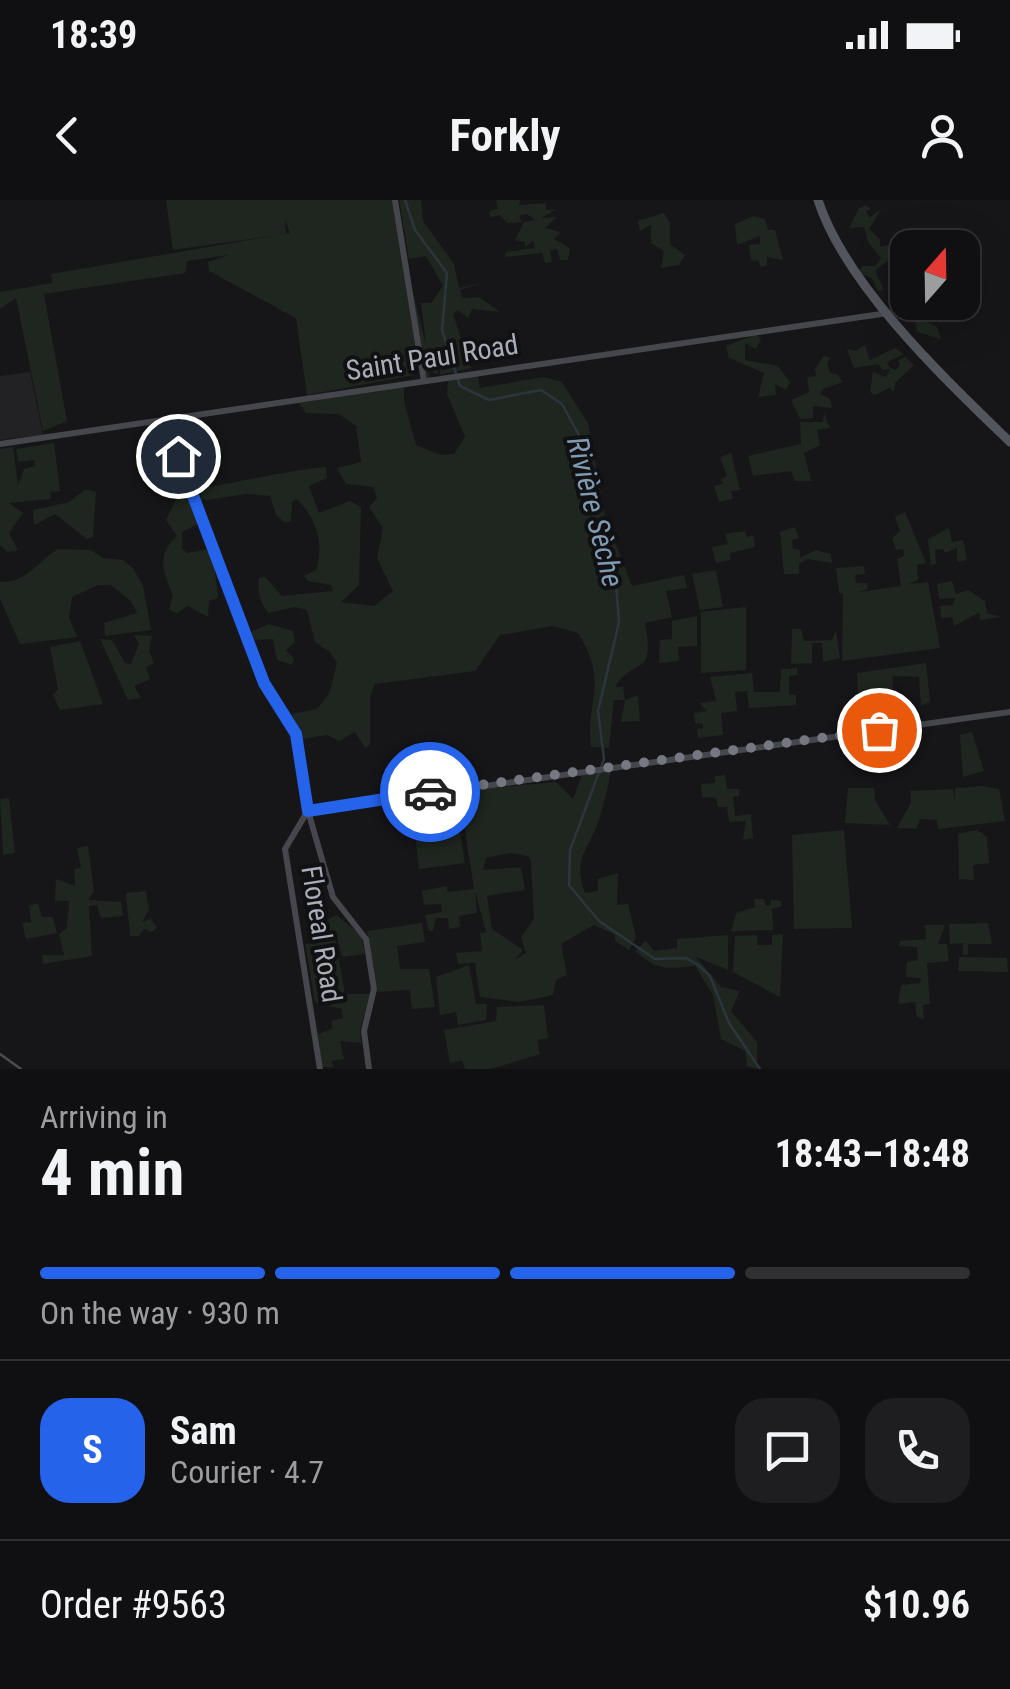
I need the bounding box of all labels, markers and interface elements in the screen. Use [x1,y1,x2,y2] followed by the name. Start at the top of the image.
[50,13,137,57] text: 18:39
[40,108,95,163] icon: back
[915,108,970,163] icon: person
[449,109,561,162] text: Forkly
[890,230,980,320] north arrow
[890,230,980,320] map controls
[344,328,521,387] street label: Saint Paul Road
[136,414,221,499] pin
[151,429,206,484] icon: home
[560,433,631,591] water label: Rivière Sèche
[837,688,922,773] pin
[852,703,907,758] icon: bag
[380,742,480,842] courier
[403,765,458,820] icon: car
[294,863,349,1005] street label: Floreal Road
[40,1098,168,1136] text: Arriving in
[775,1132,970,1176] text: 18:43–18:48
[40,1135,184,1211] text: 4 min
[40,1294,280,1332] text: On the way · 930 m
[735,1398,840,1503] button: chat
[865,1398,970,1503] button: phone
[170,1409,237,1453] text: Sam
[82,1428,103,1472] text: S
[170,1453,324,1491] text: Courier · 4.7
[40,1583,227,1627] text: Order #9563
[863,1583,970,1627] text: $10.96

